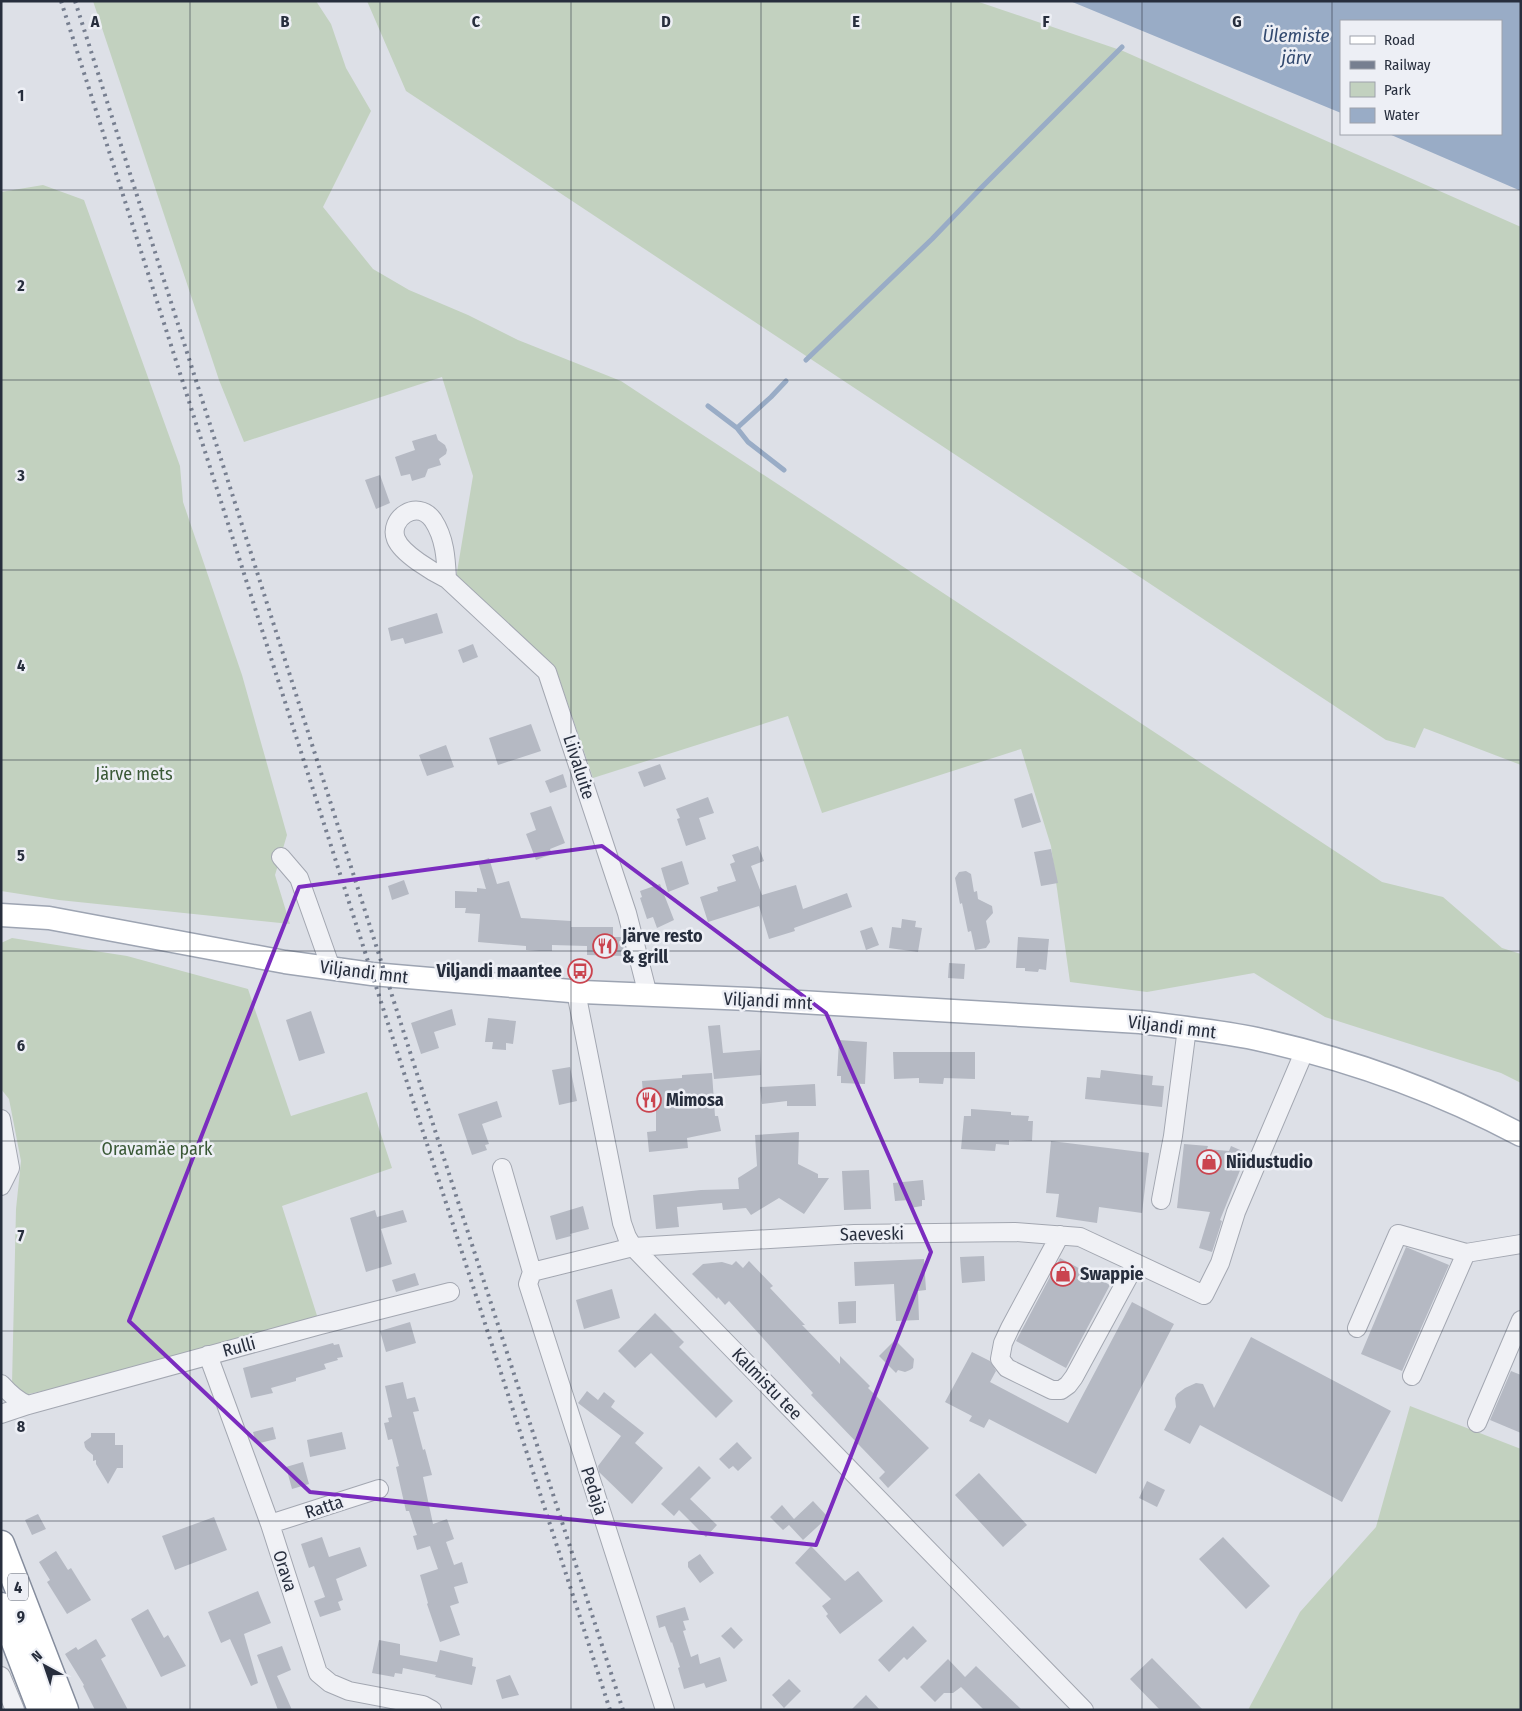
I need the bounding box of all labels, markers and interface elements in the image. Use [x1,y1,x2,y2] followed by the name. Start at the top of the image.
[90,12,100,31] text: A
[281,12,290,31] text: B
[472,12,481,31] text: C
[661,12,671,31] text: D
[852,12,860,31] text: E
[1042,12,1050,31] text: F
[1232,12,1242,31] text: G
[1340,20,1502,135] legend
[1262,24,1330,69] water label: Ülemiste järv
[1384,31,1415,49] text: Road
[1384,56,1431,74] text: Railway
[1384,81,1411,99] text: Park
[18,86,24,105] text: 1
[1384,106,1420,124] text: Water
[16,276,25,295] text: 2
[16,466,25,485] text: 3
[17,656,25,675] text: 4
[558,732,600,802] street label: Liivaluite
[95,763,173,785] park label: Järve mets
[17,846,25,865] text: 5
[621,925,703,968] place label: Järve resto & grill
[592,933,618,959] restaurant icon: Järve resto & grill
[319,956,410,988] street label: Viljandi mnt
[567,958,593,984] bus stop icon: Viljandi maantee
[435,960,562,982] place label: Viljandi maantee
[723,988,813,1014] street label: Viljandi mnt
[1127,1011,1218,1043] street label: Viljandi mnt
[17,1036,25,1055] text: 6
[636,1087,662,1113] restaurant icon: Mimosa
[666,1089,724,1111] place label: Mimosa
[102,1138,213,1160] park label: Oravamäe park
[1196,1149,1222,1175] shop icon: Niidustudio
[1226,1151,1313,1173] place label: Niidustudio
[840,1222,904,1246] street label: Saeveski
[18,1226,25,1245] text: 7
[1050,1261,1076,1287] shop icon: Swappie
[1080,1263,1144,1285] place label: Swappie
[220,1332,258,1362] street label: Rulli
[727,1343,807,1425] street label: Kalmistu tee
[17,1417,26,1436] text: 8
[576,1464,612,1518] street label: Pedaja
[302,1490,346,1523] street label: Ratta
[268,1548,302,1595] street label: Orava
[8,1574,28,1600] road number: 4
[17,1607,25,1626] text: 9
[20,1641,70,1691] north arrow
[28,1647,46,1666] text: N

